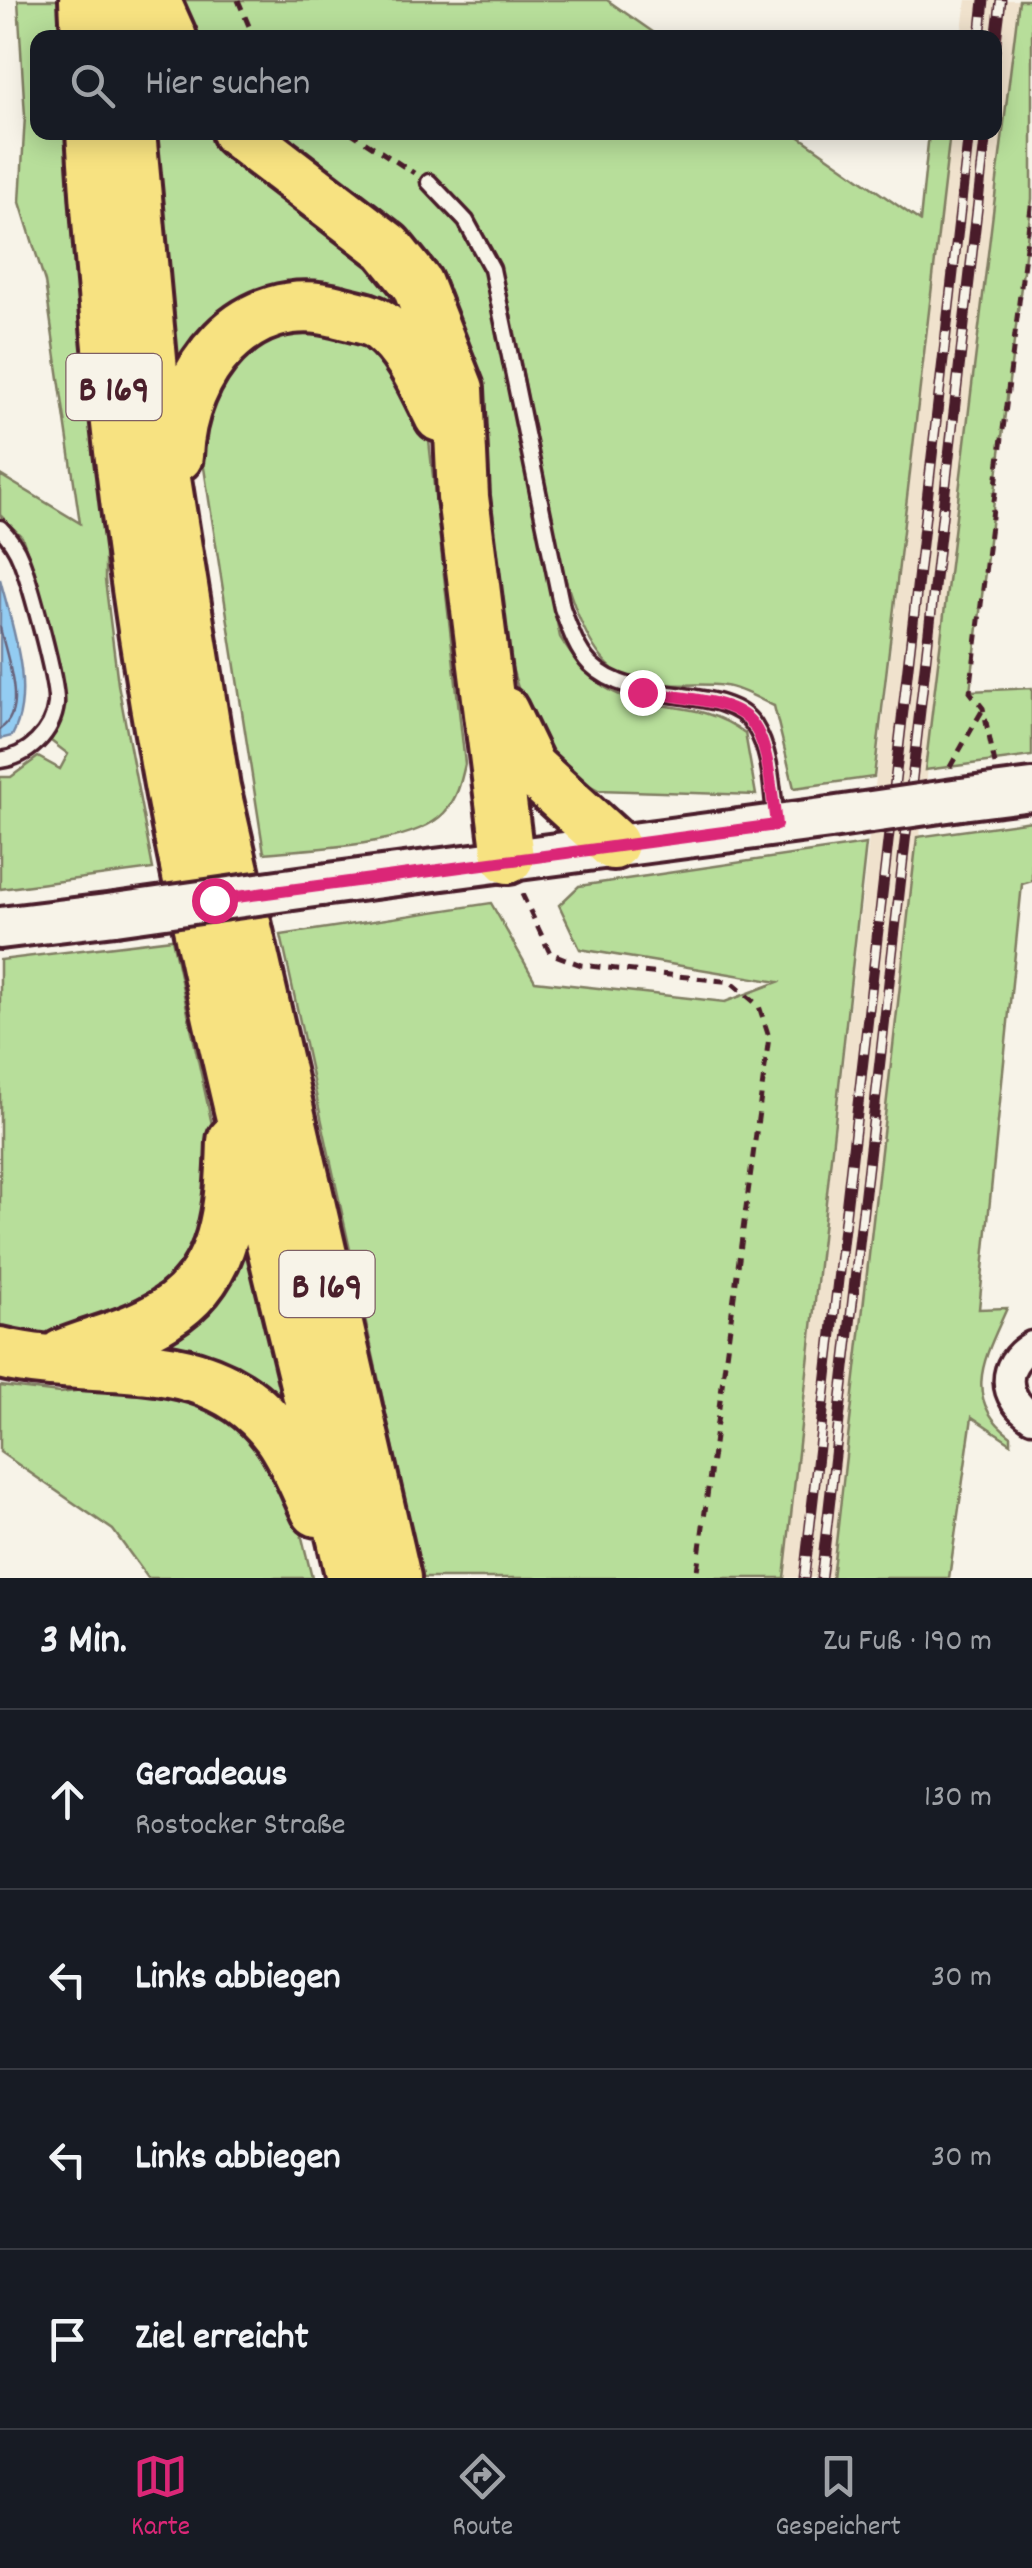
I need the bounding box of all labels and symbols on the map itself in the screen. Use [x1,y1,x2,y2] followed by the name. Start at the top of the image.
[66,354,162,420] road number: B 169
[620,670,666,716] route end
[192,878,238,924] route start
[280,1251,374,1317] road number: B 169

